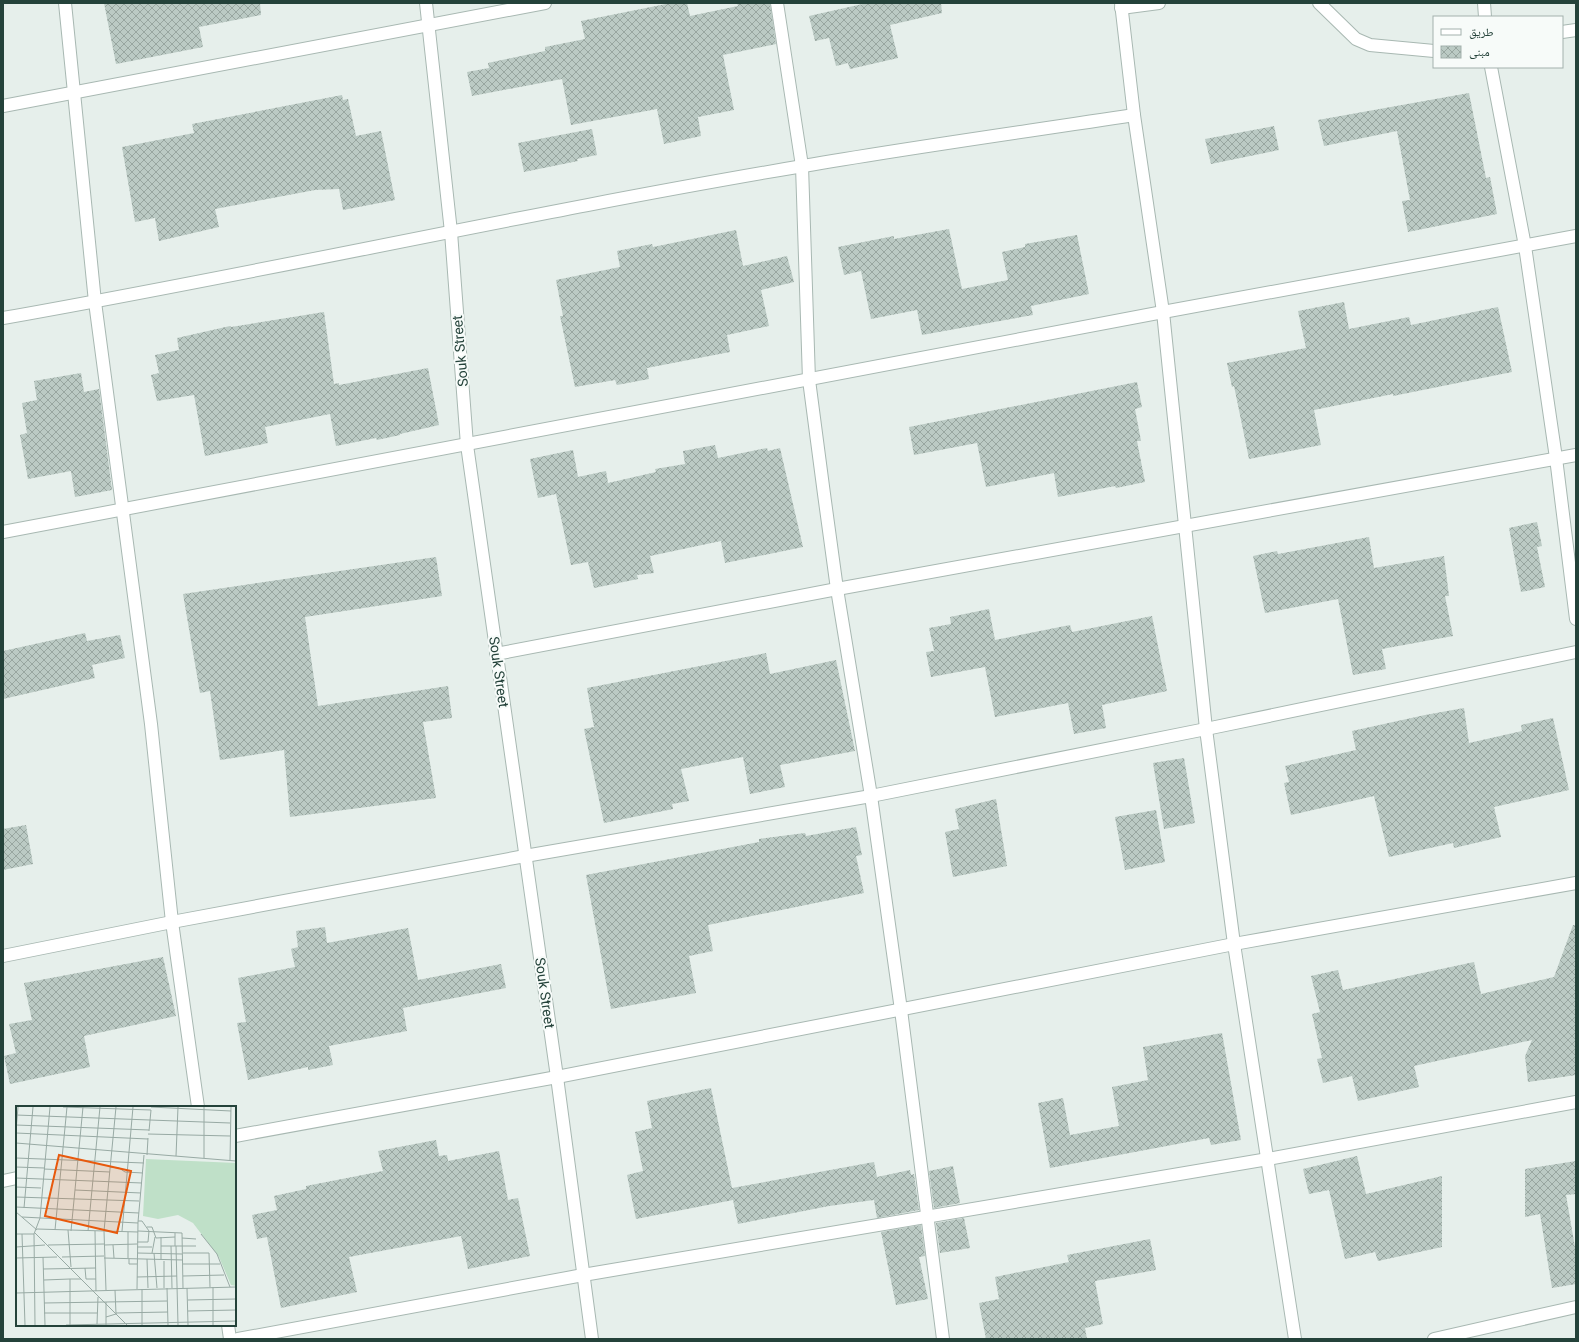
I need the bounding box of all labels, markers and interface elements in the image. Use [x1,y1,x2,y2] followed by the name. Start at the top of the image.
[1433,16,1563,68] legend
[1469,25,1494,39] text: طريق
[1469,45,1490,59] text: مبنى
[449,314,471,387] street label: Souk Street
[486,635,512,709] street label: Souk Street
[532,956,558,1030] street label: Souk Street
[16,1106,236,1326] inset map

